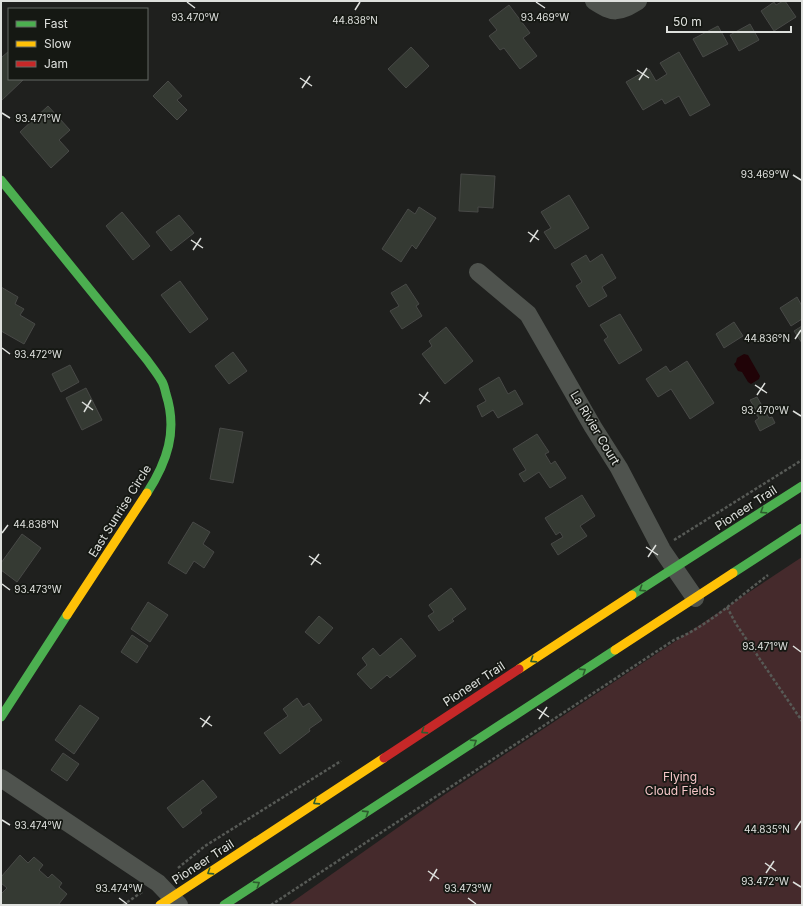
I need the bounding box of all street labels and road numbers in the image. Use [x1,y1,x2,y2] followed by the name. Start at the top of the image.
[567,388,623,468] street label: La Rivier Court
[85,462,154,560] street label: East Sunrise Circle
[712,482,780,533] street label: Pioneer Trail
[440,658,508,709] street label: Pioneer Trail
[169,836,237,887] street label: Pioneer Trail

